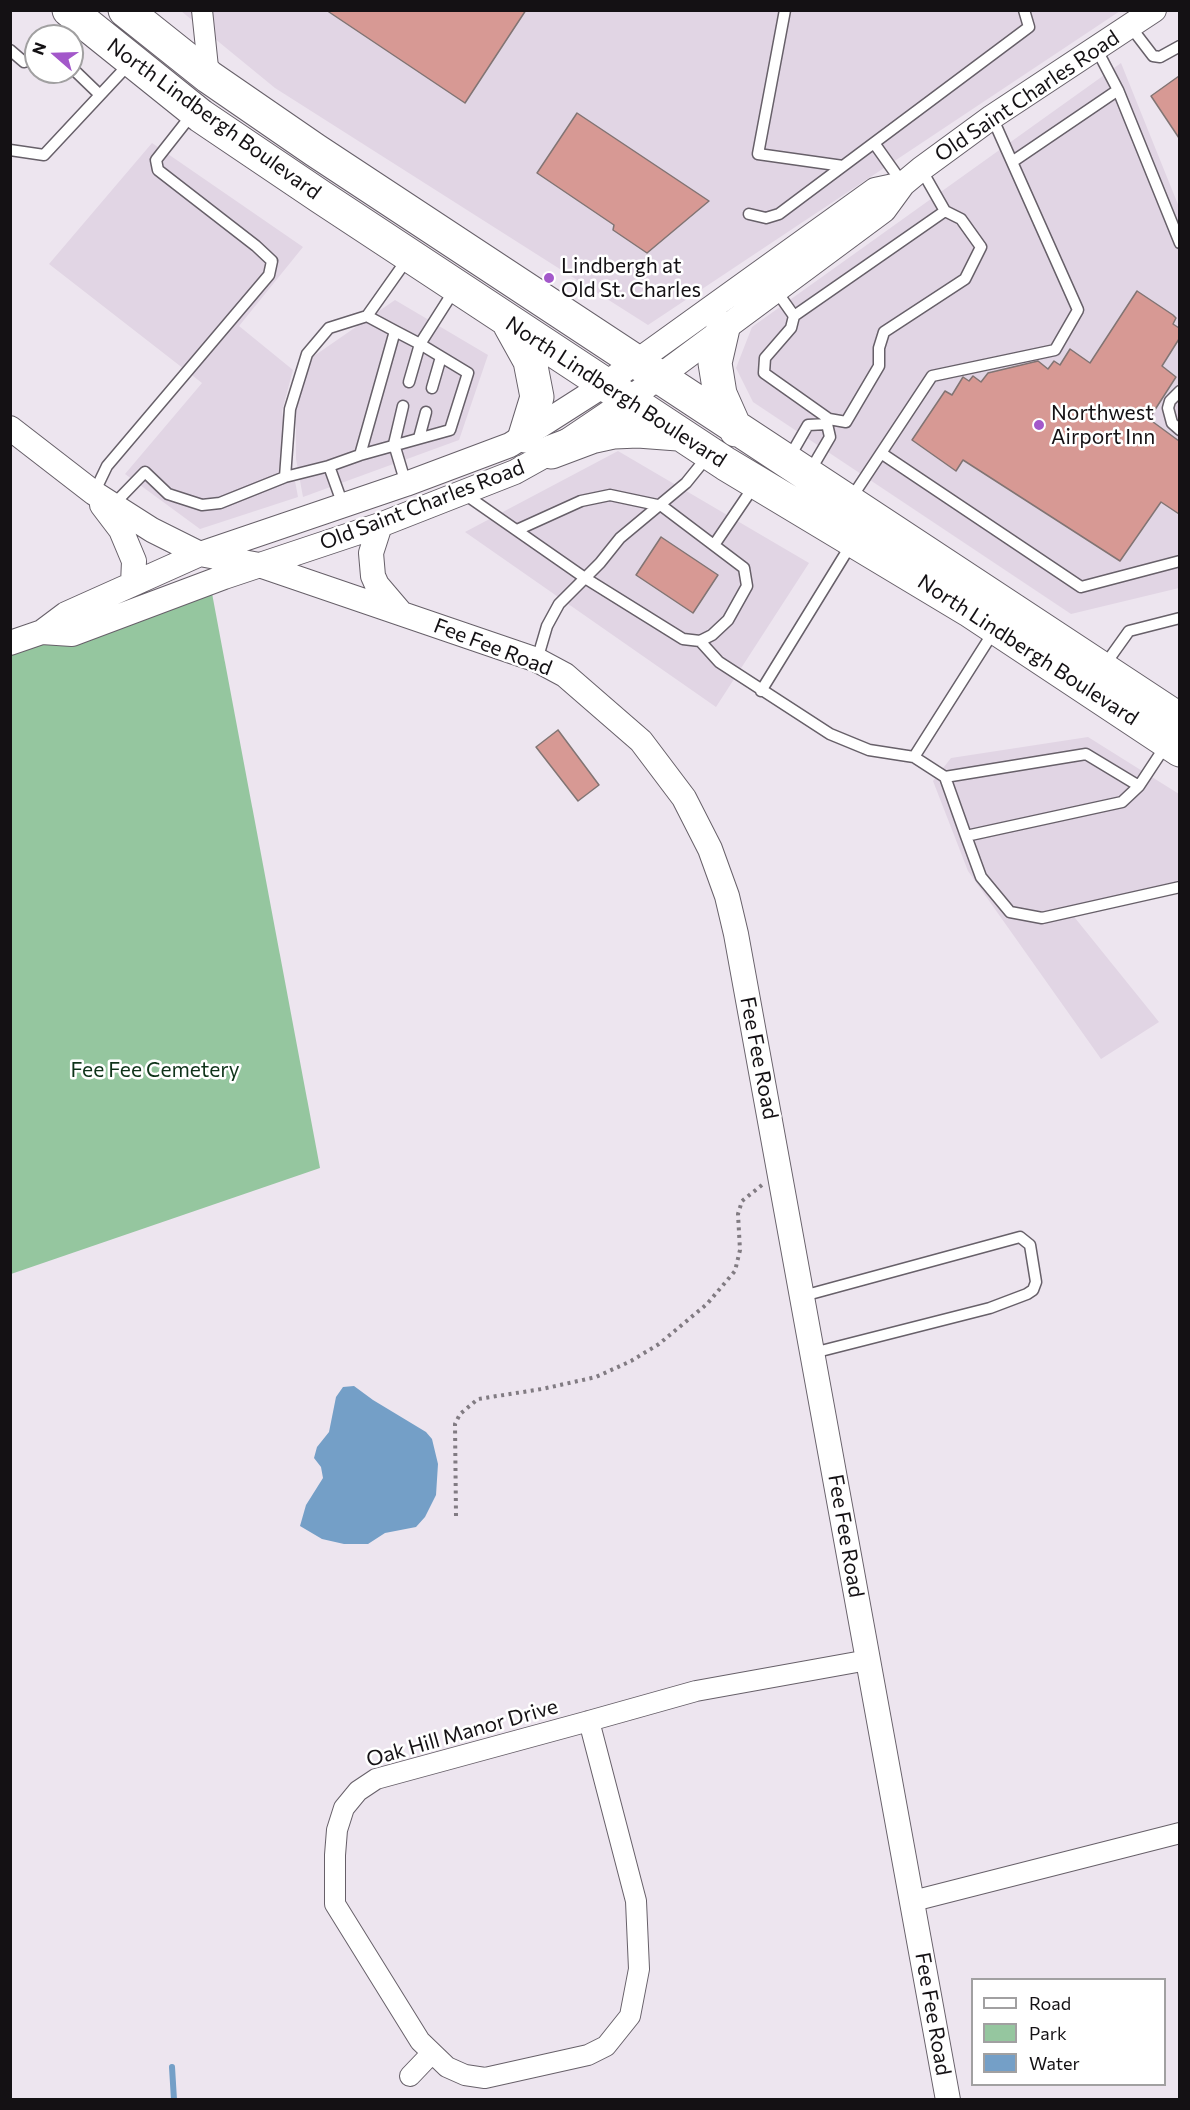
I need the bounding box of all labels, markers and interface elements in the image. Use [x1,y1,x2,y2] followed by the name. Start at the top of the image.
[24,24,84,84] north arrow
[930,25,1124,167] street label: Old Saint Charles Road
[102,33,326,205] street label: North Lindbergh Boulevard
[28,39,49,57] text: N
[561,253,701,303] place label: Lindbergh at Old St. Charles
[542,271,556,285] marker: Lindbergh at Old St. Charles
[501,311,731,473] street label: North Lindbergh Boulevard
[1051,400,1155,450] place label: Northwest Airport Inn
[1032,418,1046,432] marker: Northwest Airport Inn
[316,454,528,556] street label: Old Saint Charles Road
[913,569,1143,731] street label: North Lindbergh Boulevard
[430,613,556,681] street label: Fee Fee Road
[735,994,783,1122] street label: Fee Fee Road
[70,1057,240,1083] park label: Fee Fee Cemetery
[823,1472,869,1600] street label: Fee Fee Road
[363,1694,561,1772] street label: Oak Hill Manor Drive
[910,1950,956,2078] street label: Fee Fee Road
[971,1978,1166,2086] legend
[1029,1992,1071,2014] text: Road
[1029,2022,1067,2044] text: Park
[1029,2052,1080,2074] text: Water

